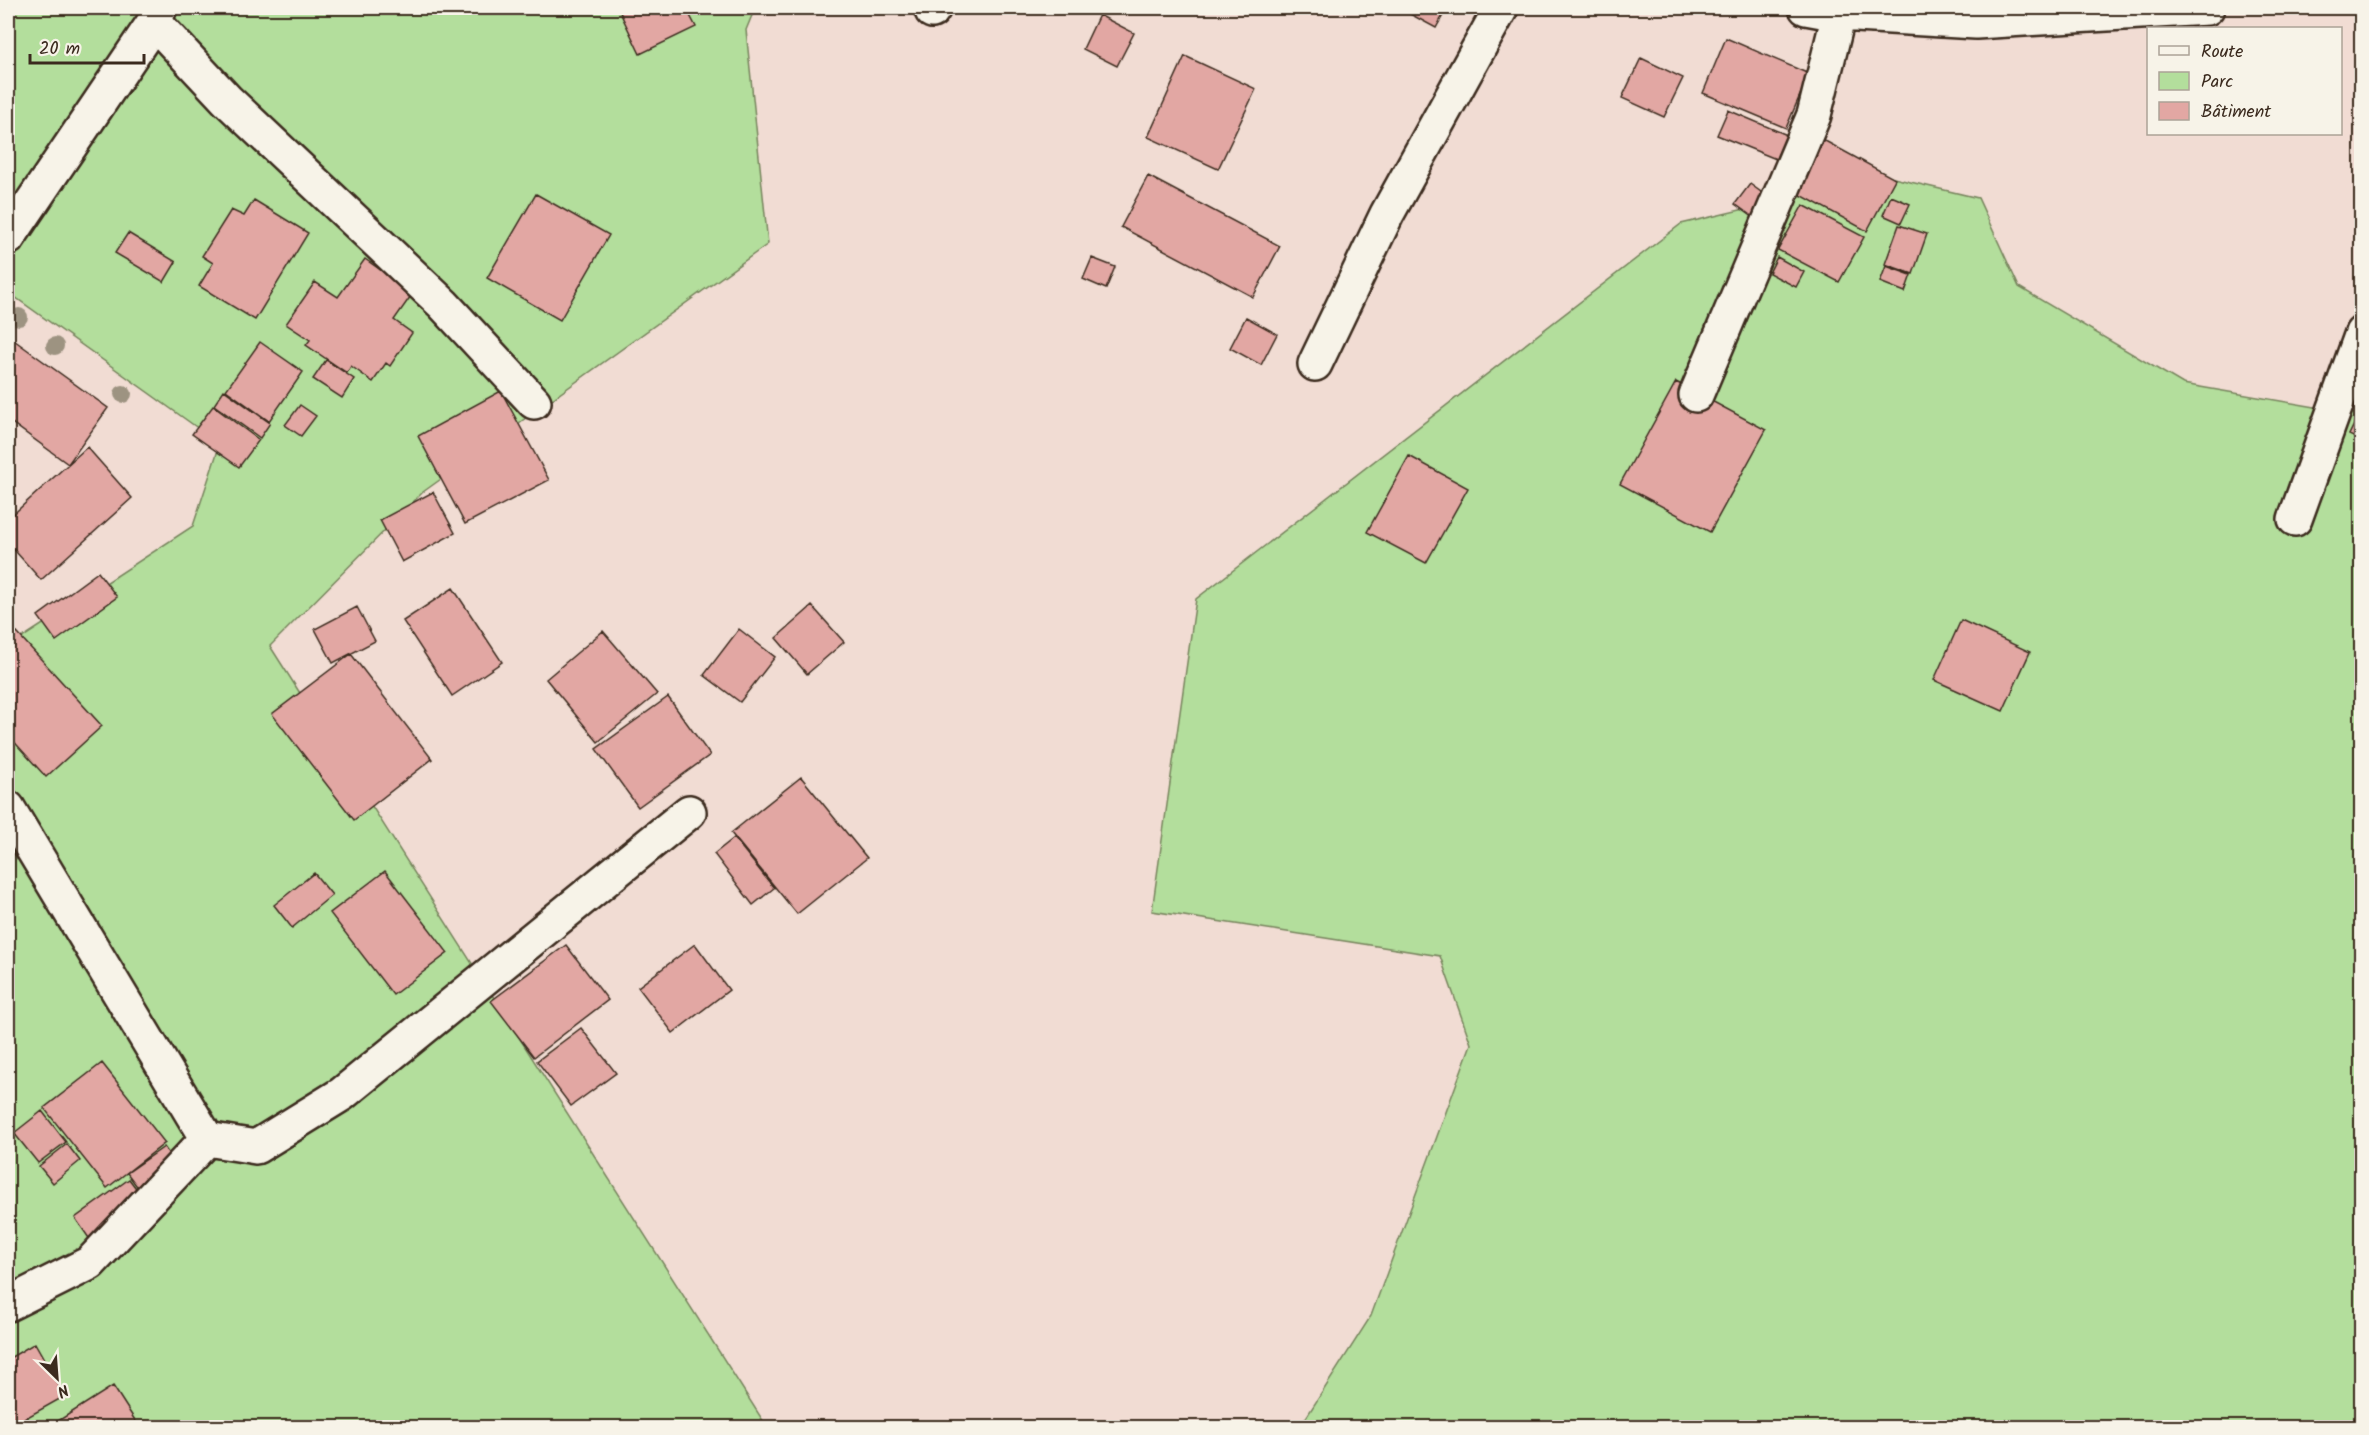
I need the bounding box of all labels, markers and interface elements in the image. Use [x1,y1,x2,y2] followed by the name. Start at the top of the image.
[30,27,144,65] scale bar
[2147,27,2342,135] legend
[39,35,80,64] text: 20 m
[2201,38,2243,67] text: Route
[2201,68,2233,97] text: Parc
[2201,98,2272,127] text: Bâtiment
[27,1348,87,1408] north arrow
[53,1377,73,1404] text: N

